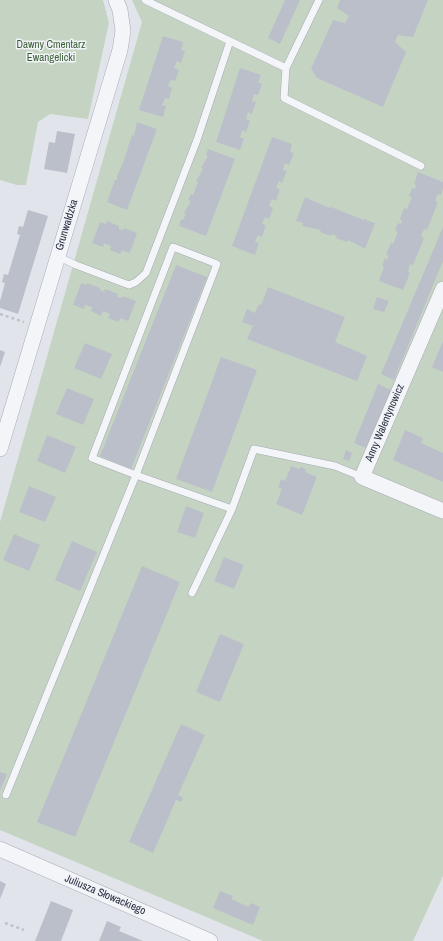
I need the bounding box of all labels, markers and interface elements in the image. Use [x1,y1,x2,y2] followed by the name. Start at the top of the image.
[16,38,86,64] park label: Dawny Cmentarz Ewangelicki
[53,198,81,252] street label: Grunwaldzka
[363,382,407,464] street label: Anny Walentynowicz
[63,872,147,918] street label: Juliusza Słowackiego

